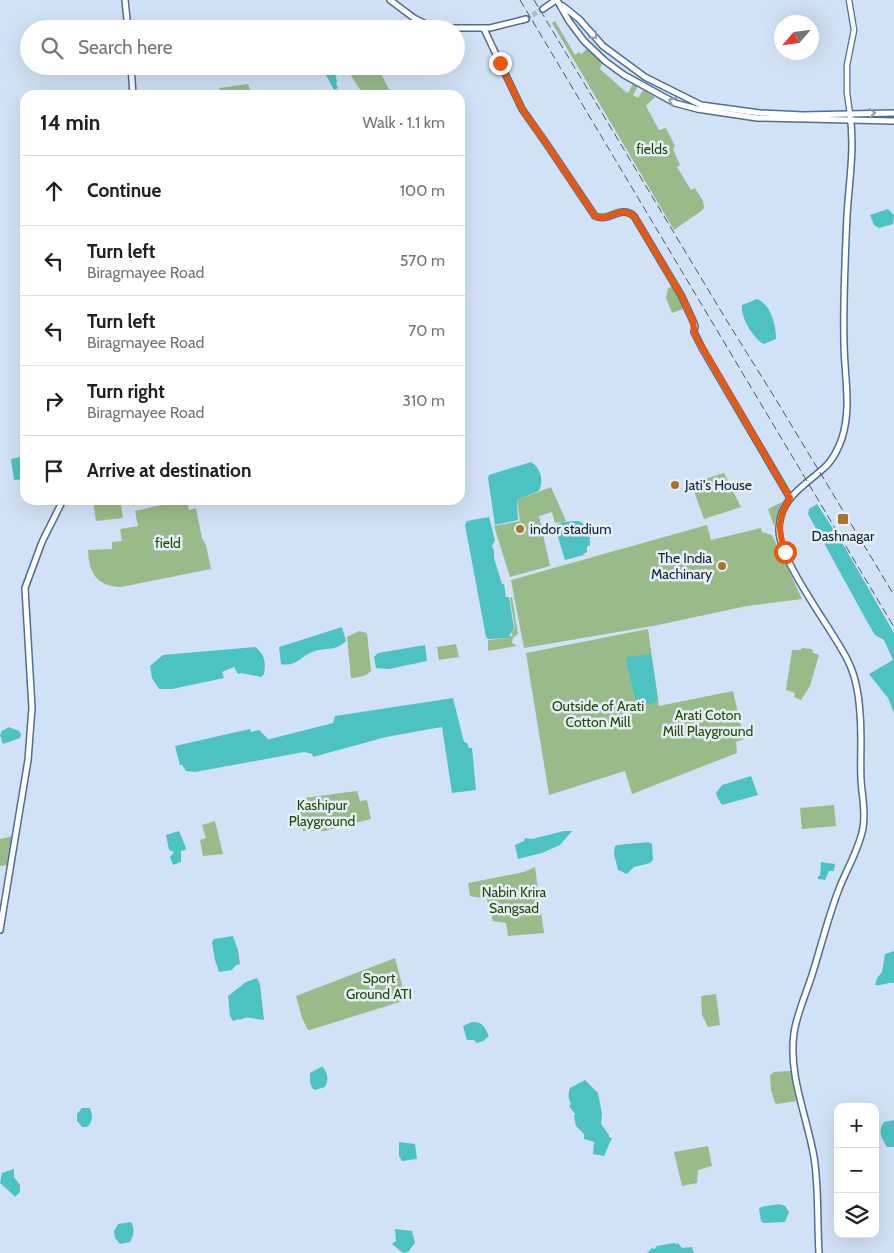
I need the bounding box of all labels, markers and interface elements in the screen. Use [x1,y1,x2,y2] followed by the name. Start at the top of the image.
[774,15,819,60] north arrow
[20,20,465,75] search box
[588,31,597,40] one-way arrow
[38,34,66,62] icon: search
[78,36,172,59] text: Search here
[489,52,512,75] route end
[668,97,677,108] one-way arrow
[868,108,876,118] one-way arrow
[40,110,100,135] text: 14 min
[363,113,445,132] text: Walk · 1.1 km
[636,140,668,158] park label: fields
[40,177,68,205] icon: ahead
[87,179,161,202] text: Continue
[400,181,445,200] text: 100 m
[87,240,155,263] text: Turn left
[40,247,68,275] icon: left
[400,251,445,270] text: 570 m
[87,263,204,282] text: Biragmayee Road
[87,310,155,333] text: Turn left
[40,317,68,345] icon: left
[408,321,445,340] text: 70 m
[87,333,204,352] text: Biragmayee Road
[87,380,165,403] text: Turn right
[40,387,68,415] icon: right
[402,391,445,410] text: 310 m
[87,403,204,422] text: Biragmayee Road
[40,457,68,485] icon: arrive
[87,459,251,482] text: Arrive at destination
[684,476,752,494] place label: Jati's House
[669,479,681,491] marker: Jati's House
[836,512,850,526] marker: Dashnagar
[530,520,611,538] place label: indor stadium
[514,523,526,535] marker: indor stadium
[812,527,875,545] place label: Dashnagar
[155,534,181,552] park label: field
[774,541,797,564] route start
[651,549,712,583] place label: The India Machinary
[716,560,728,572] marker: The India Machinary
[552,697,644,731] park label: Outside of Arati Cotton Mill
[663,706,753,740] park label: Arati Coton Mill Playground
[289,796,355,830] park label: Kashipur Playground
[482,883,547,917] park label: Nabin Krira Sangsad
[346,969,412,1003] park label: Sport Ground ATI
[834,1103,879,1238] map controls
[834,1103,879,1148] button: +
[834,1148,879,1193] button: −
[834,1193,879,1238] button: layers

